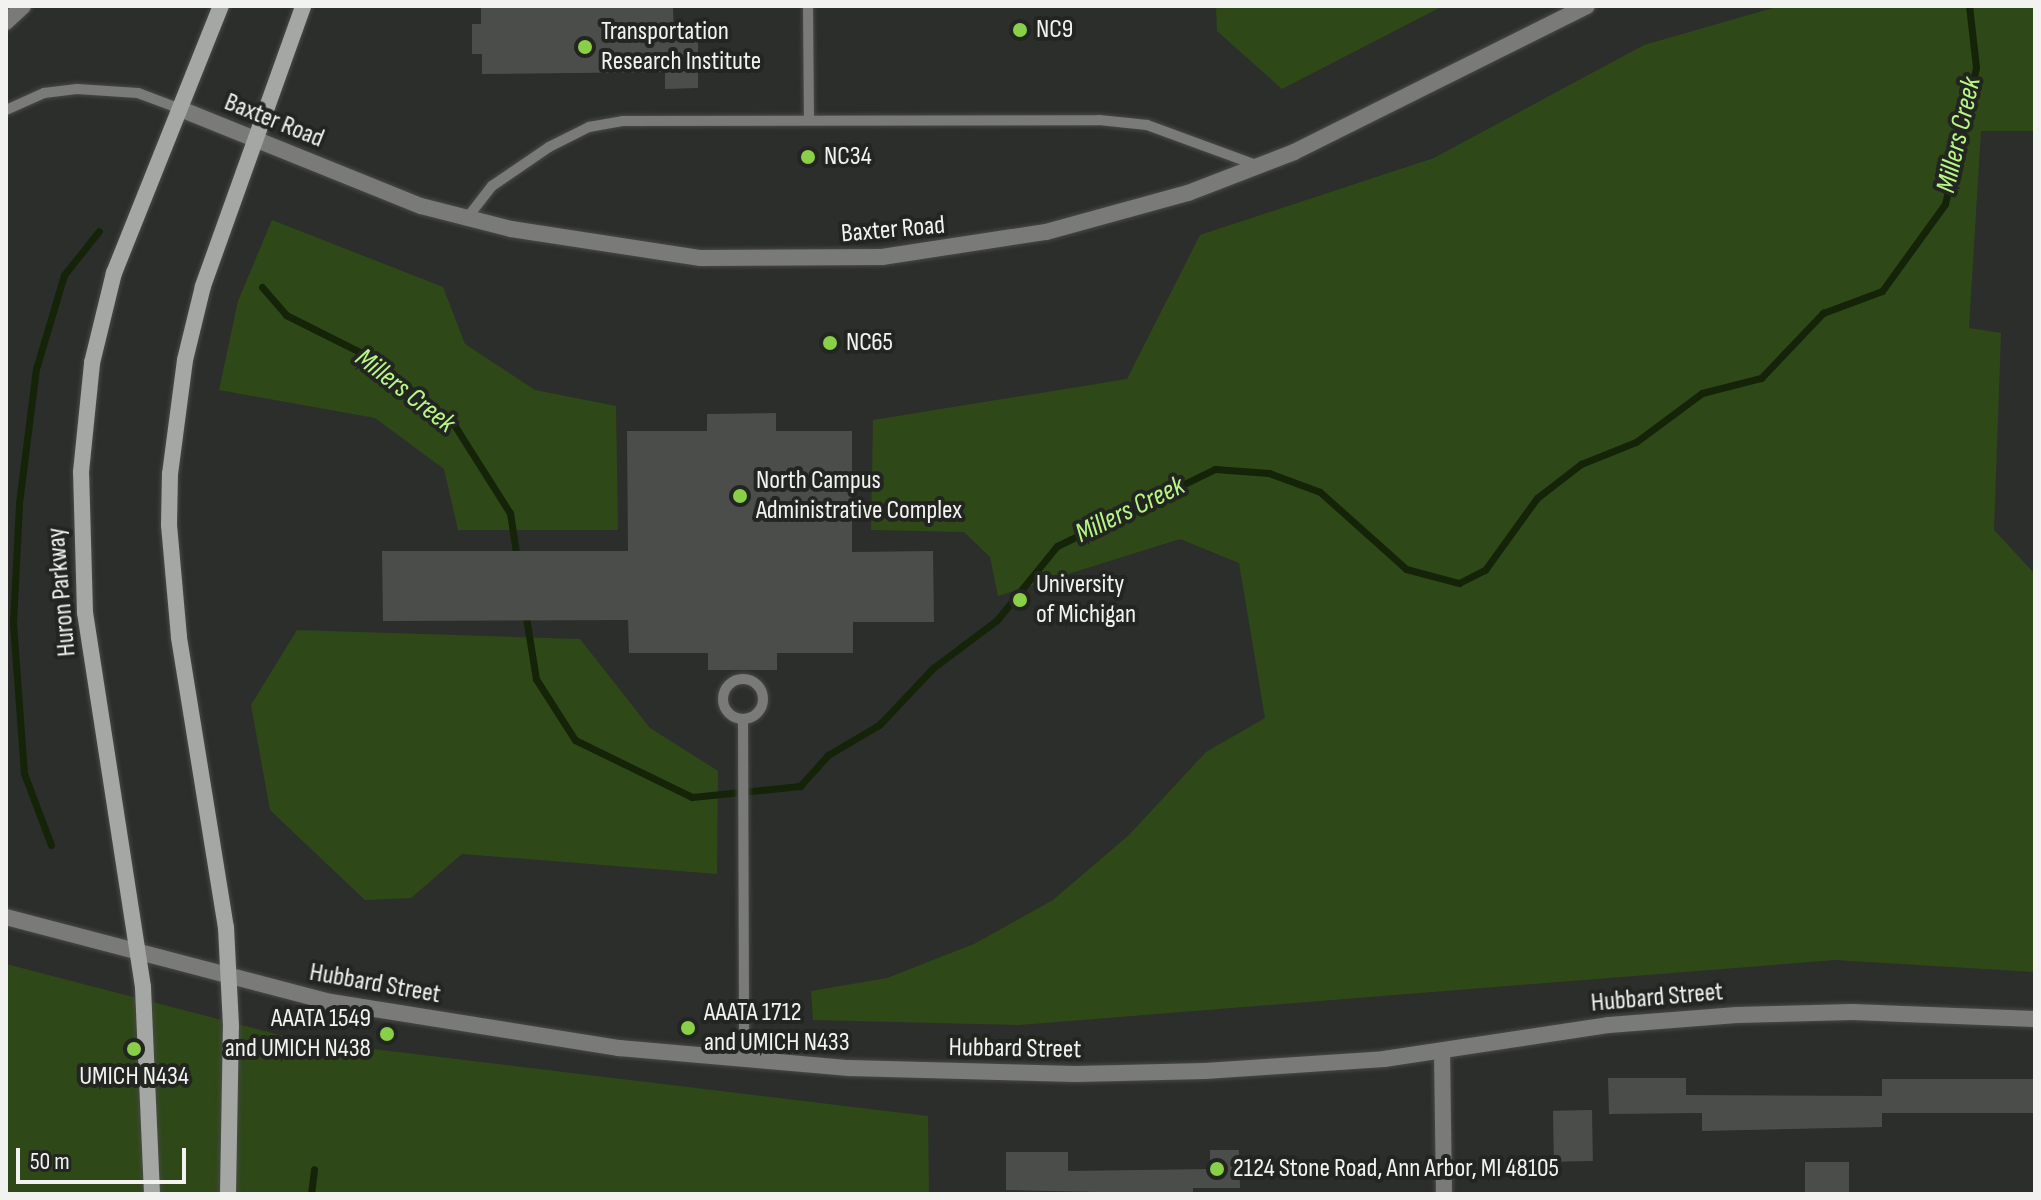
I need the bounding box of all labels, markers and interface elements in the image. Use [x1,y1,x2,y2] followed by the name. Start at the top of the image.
[1036,14,1073,46] place label: NC9
[601,16,761,78] place label: Transportation Research Institute
[1011,21,1029,39] marker: NC9
[576,38,594,56] marker: Transportation Research Institute
[1929,74,1989,196] water label: Millers Creek
[220,87,328,155] street label: Baxter Road
[824,141,872,173] place label: NC34
[799,148,817,166] marker: NC34
[840,210,946,250] street label: Baxter Road
[846,327,893,359] place label: NC65
[821,334,839,352] marker: NC65
[348,342,462,440] water label: Millers Creek
[756,465,962,526] place label: North Campus Administrative Complex
[1070,469,1190,551] water label: Millers Creek
[731,487,749,505] marker: North Campus Administrative Complex
[41,526,83,658] street label: Huron Parkway
[1036,569,1136,630] place label: University of Michigan
[1011,591,1029,609] marker: University of Michigan
[307,957,443,1011] street label: Hubbard Street
[1590,977,1724,1019] street label: Hubbard Street
[704,997,850,1058] place label: AAATA 1712 and UMICH N433
[225,1003,371,1064] place label: AAATA 1549 and UMICH N438
[679,1019,697,1037] marker: AAATA 1712 and UMICH N433
[378,1025,396,1043] marker: AAATA 1549 and UMICH N438
[948,1032,1082,1066] street label: Hubbard Street
[125,1040,143,1058] marker: UMICH N434
[79,1061,189,1093] place label: UMICH N434
[20,1132,190,1182] scale bar
[30,1147,70,1176] text: 50 m
[1233,1153,1559,1185] place label: 2124 Stone Road, Ann Arbor, MI 48105
[1208,1160,1226,1178] marker: 2124 Stone Road, Ann Arbor, MI 48105

